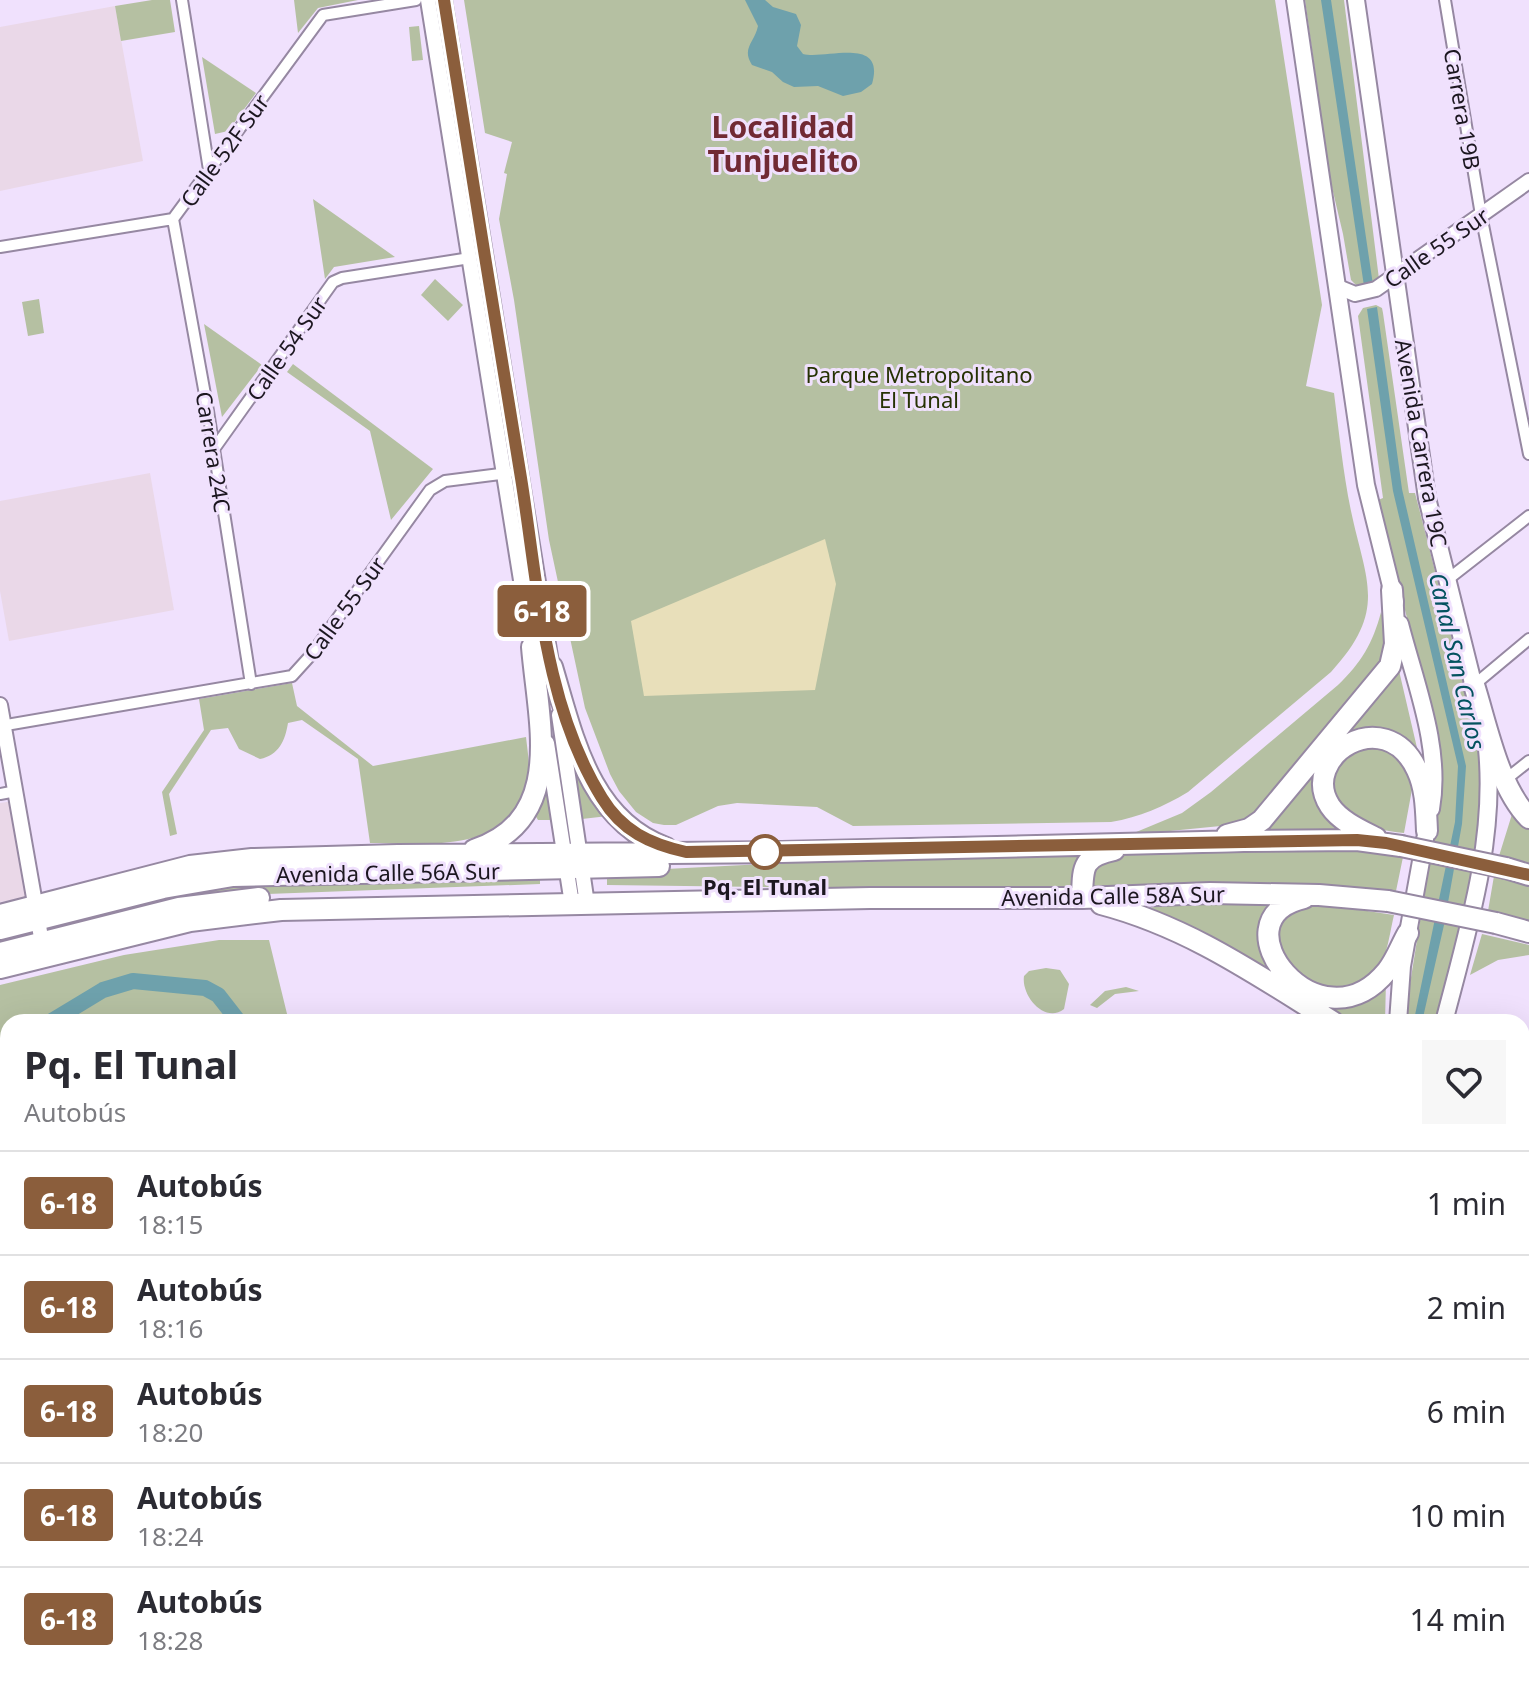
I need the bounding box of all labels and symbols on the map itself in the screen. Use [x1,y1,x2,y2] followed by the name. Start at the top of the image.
[1438,46,1488,172] street label: Carrera 19B
[173,87,275,213] street label: Calle 52F Sur
[708,106,858,181] district label: Localidad Tunjuelito
[1378,200,1494,294] street label: Calle 55 Sur
[239,290,333,406] street label: Calle 54 Sur
[1389,337,1455,549] street label: Avenida Carrera 19C
[805,359,1033,414] park label: Parque Metropolitano El Tunal
[190,389,238,515] street label: Carrera 24C
[296,550,392,666] street label: Calle 55 Sur
[1422,569,1494,753] water label: Canal San Carlos
[486,585,598,637] line badge: 6-18
[748,835,782,869] marker: Pq. El Tunal
[276,855,500,889] street label: Avenida Calle 56A Sur
[703,871,827,901] place label: Pq. El Tunal
[1001,878,1225,912] street label: Avenida Calle 58A Sur

